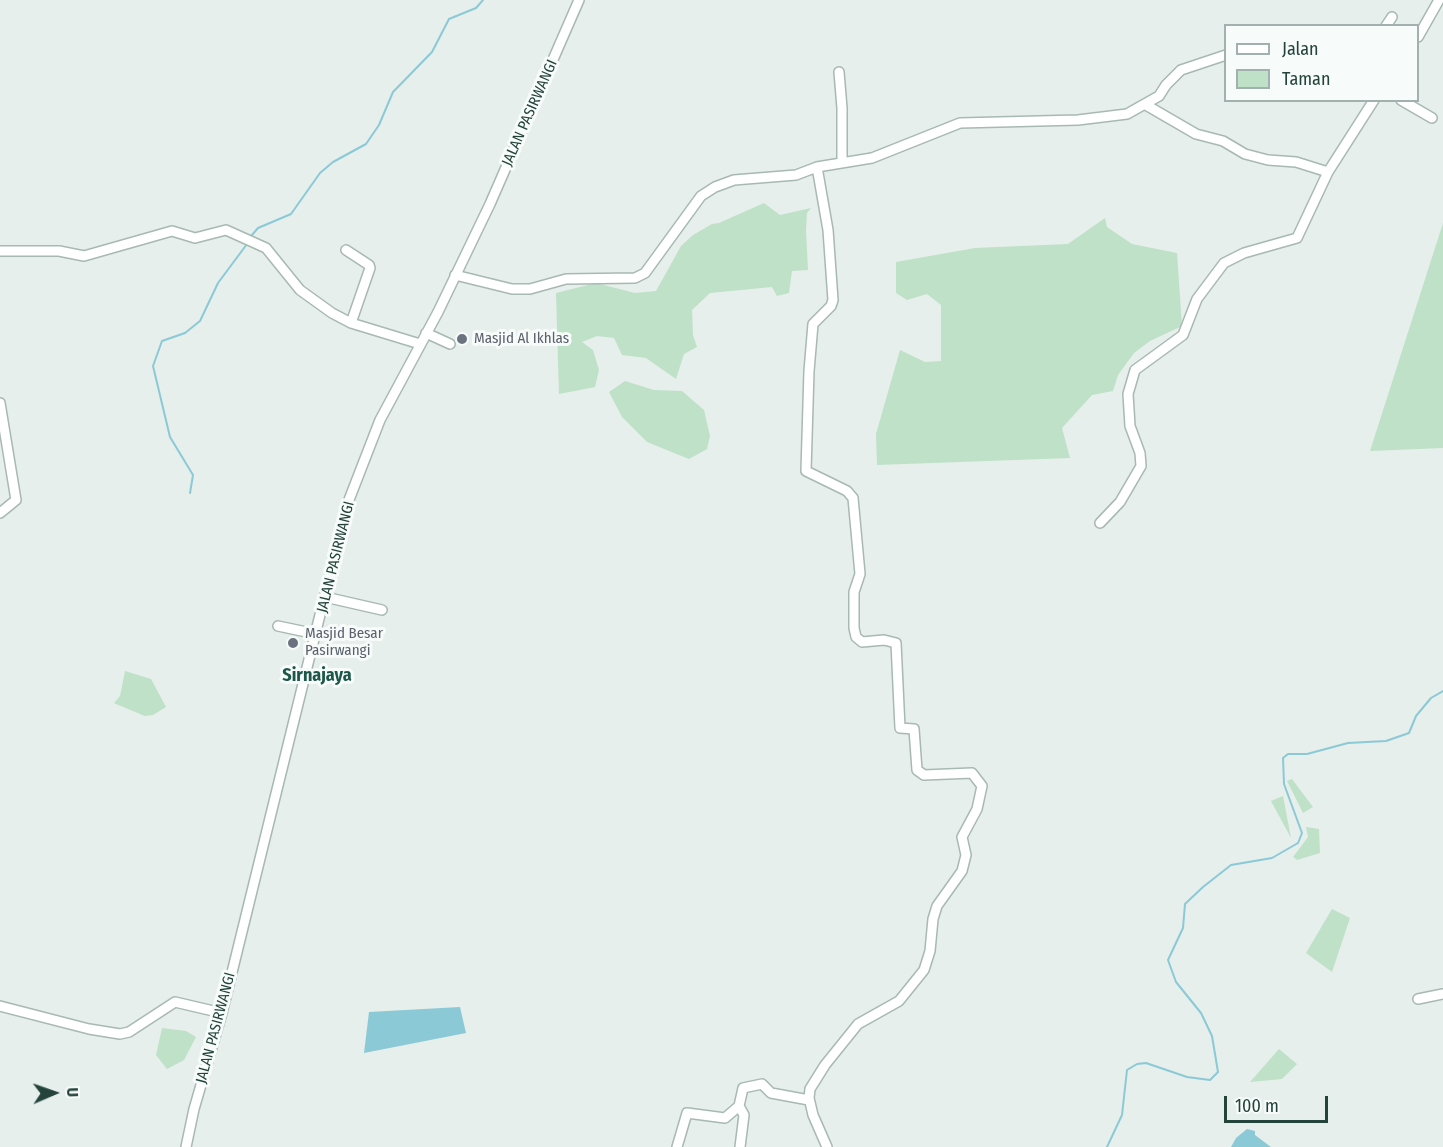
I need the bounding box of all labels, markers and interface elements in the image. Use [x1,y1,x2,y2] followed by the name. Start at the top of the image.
[1224,24,1419,102] legend
[1282,38,1319,60] text: Jalan
[499,57,561,169] street label: JALAN PASIRWANGI
[1282,68,1330,90] text: Taman
[474,330,569,348] place label: Masjid Al Ikhlas
[455,332,469,346] marker: Masjid Al Ikhlas
[313,499,359,615] street label: JALAN PASIRWANGI
[305,625,383,660] place label: Masjid Besar Pasirwangi
[286,636,300,650] marker: Masjid Besar Pasirwangi
[282,665,352,687] district label: Sirnajaya
[193,970,239,1086] street label: JALAN PASIRWANGI
[24,1063,84,1123] north arrow
[1227,1084,1330,1122] scale bar
[63,1087,82,1097] text: U
[1235,1095,1279,1117] text: 100 m

